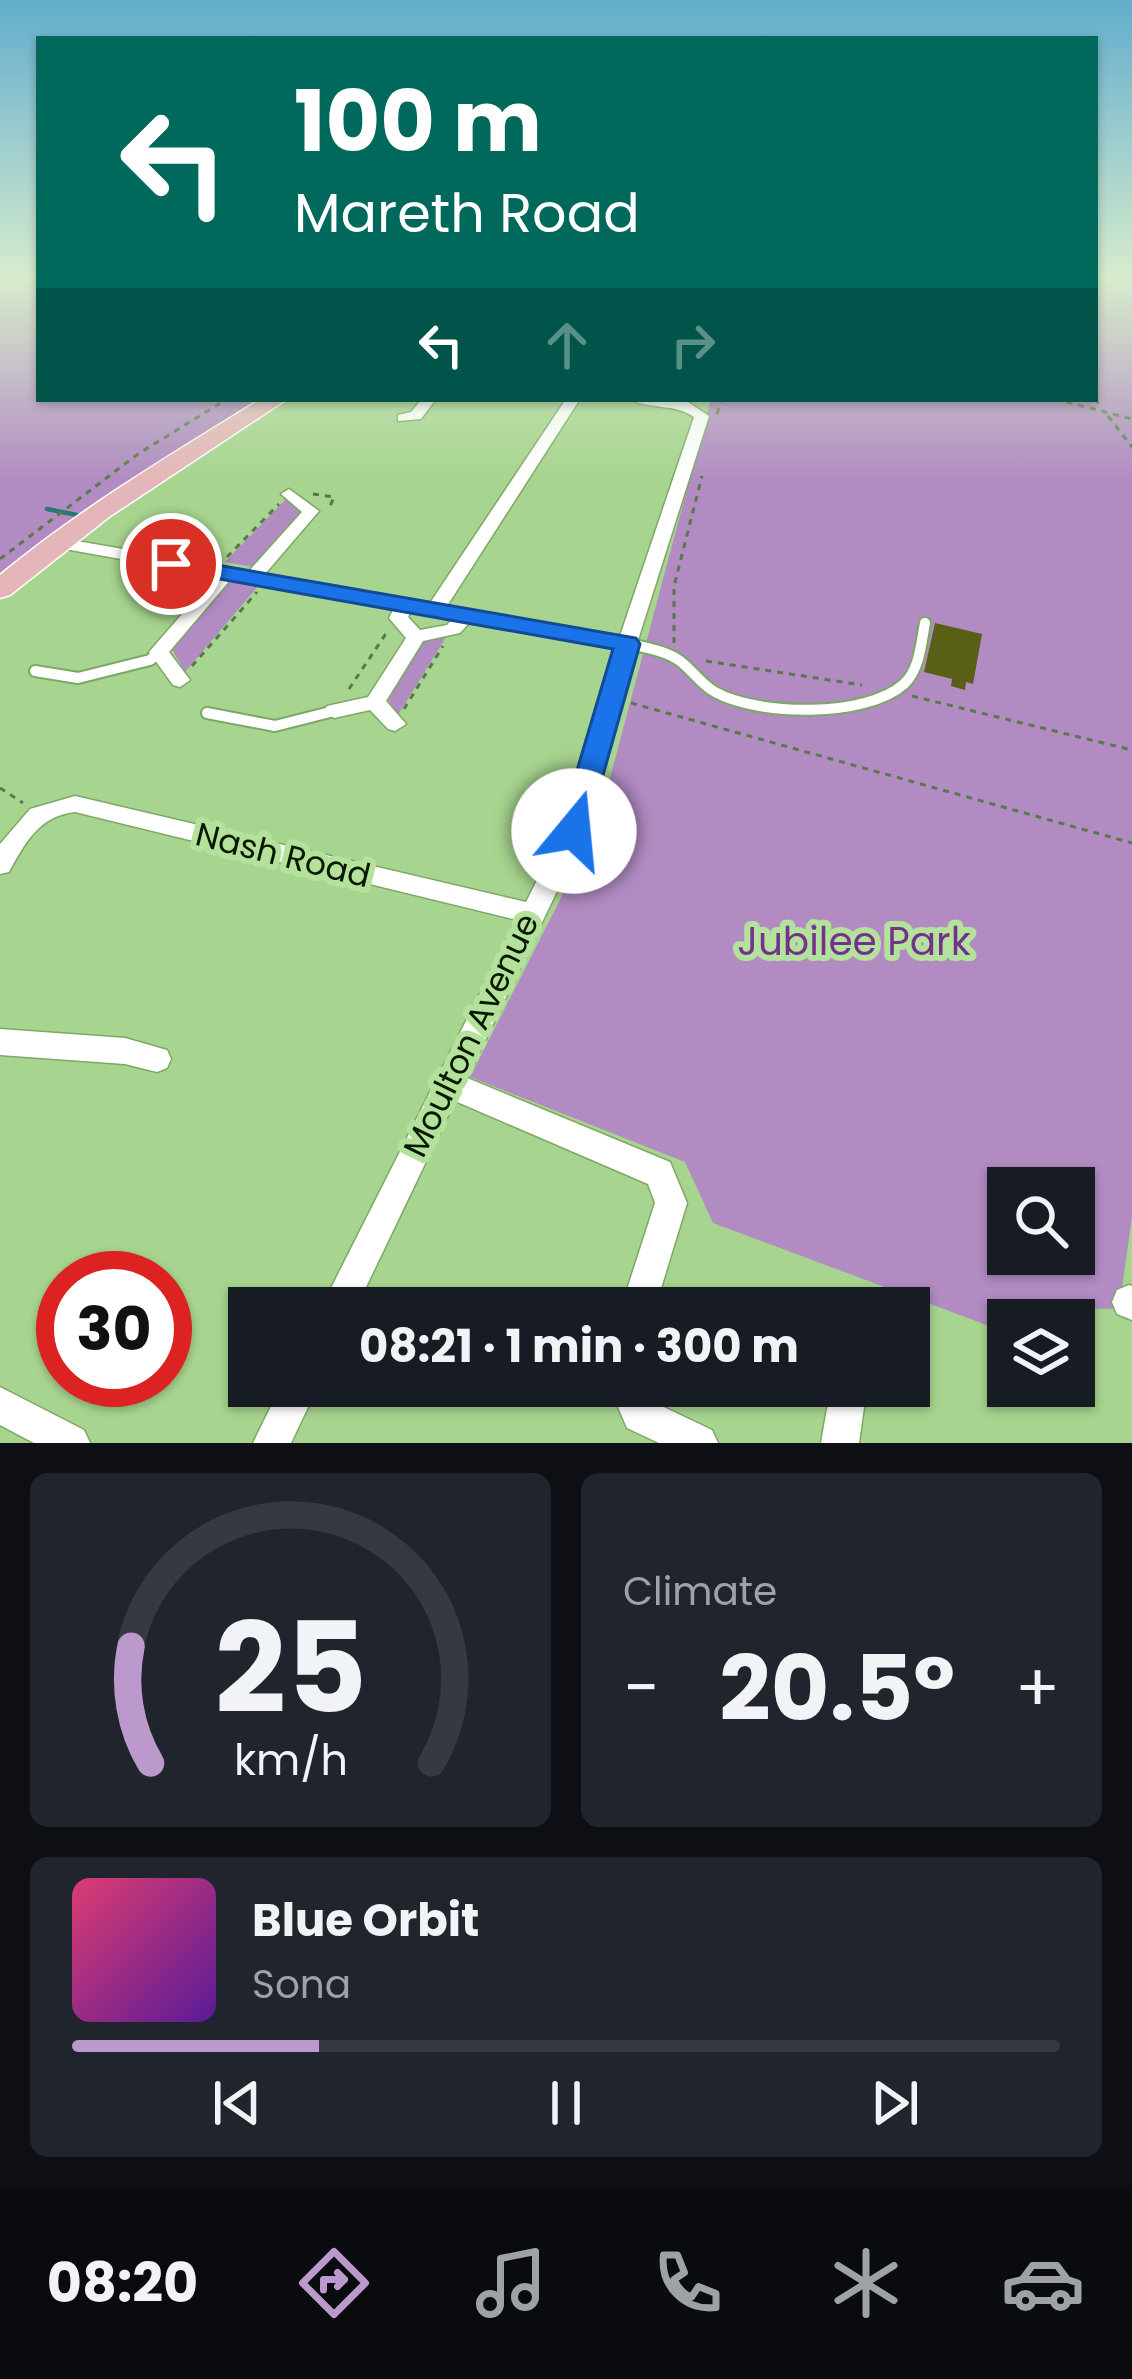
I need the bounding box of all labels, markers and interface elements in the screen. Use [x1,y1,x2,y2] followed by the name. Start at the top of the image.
[294,63,542,180] text: 100 m
[96,84,252,240] icon: left
[294,175,640,251] text: Mareth Road
[408,312,474,378] icon: left
[534,312,600,378] icon: ahead
[660,312,726,378] icon: right
[120,513,222,615] pin
[138,531,204,597] icon: arrive
[511,768,637,894] position arrow
[191,811,375,899] street label: Nash Road
[392,905,550,1165] street label: Moulton Avenue
[737,914,971,969] park label: Jubilee Park
[987,1167,1095,1407] map controls
[987,1167,1095,1275] button: search
[36,1251,192,1407] speed limit sign: 30
[987,1299,1095,1407] button: layers
[359,1315,799,1378] text: 08:21 · 1 min · 300 m
[623,1564,777,1619] text: Climate
[214,1581,367,1756] text: 25
[719,1625,955,1752] text: 20.5°
[623,1642,659,1734] text: −
[1015,1642,1060,1734] text: +
[233,1730,348,1790] text: km/h
[252,1889,479,1952] text: Blue Orbit
[252,1957,351,2012] text: Sona
[204,2070,270,2136] icon: previous
[533,2070,599,2136] icon: pause
[862,2070,928,2136] icon: next
[292,2241,376,2325] icon: directions
[469,2241,553,2325] icon: music
[646,2241,730,2325] icon: phone
[824,2241,908,2325] icon: climate
[1001,2241,1085,2325] icon: car
[47,2245,198,2321] text: 08:20

